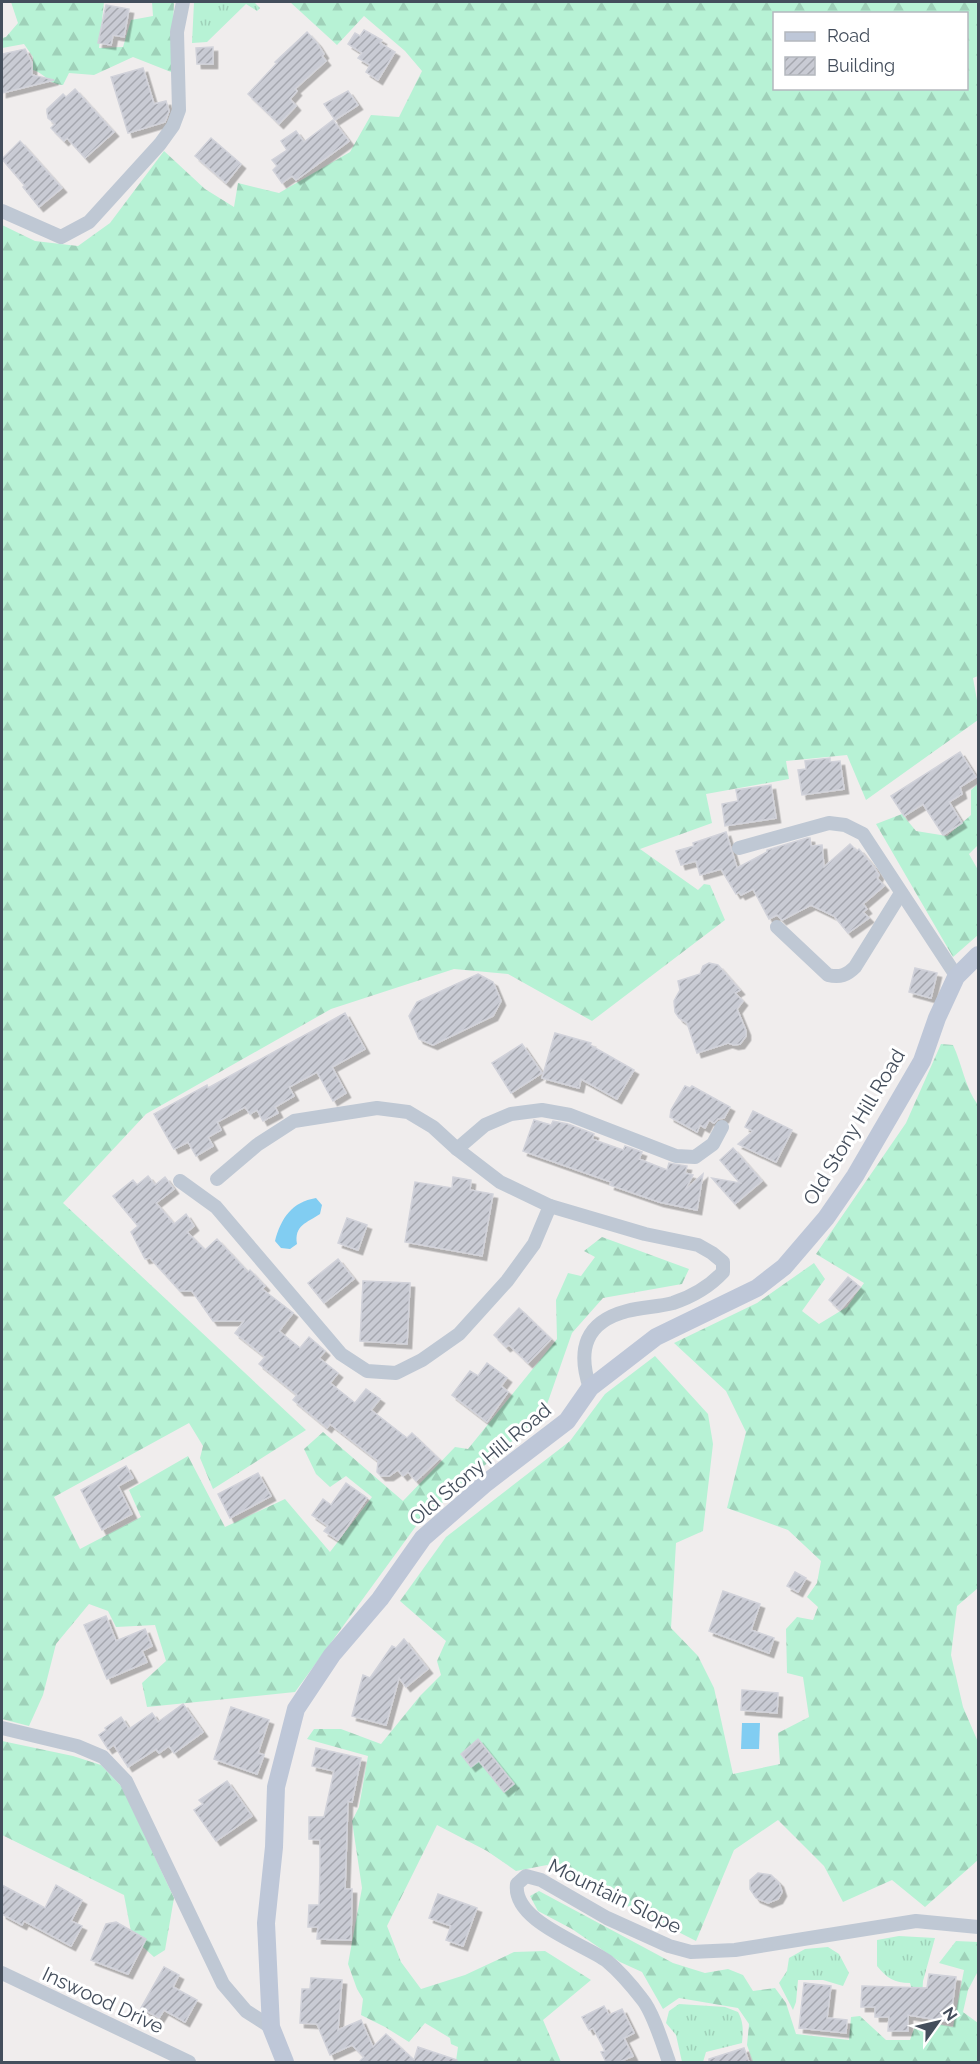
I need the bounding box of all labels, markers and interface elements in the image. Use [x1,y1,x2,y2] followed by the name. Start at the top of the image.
[773,12,968,90] legend
[827,25,870,46] text: Road
[827,55,895,76] text: Building
[798,1045,910,1209] street label: Old Stony Hill Road
[404,1398,556,1530] street label: Old Stony Hill Road
[545,1853,686,1939] street label: Mountain Slope
[39,1961,168,2039] street label: Inswood Drive
[908,1992,968,2052] north arrow
[939,2004,961,2024] text: N

